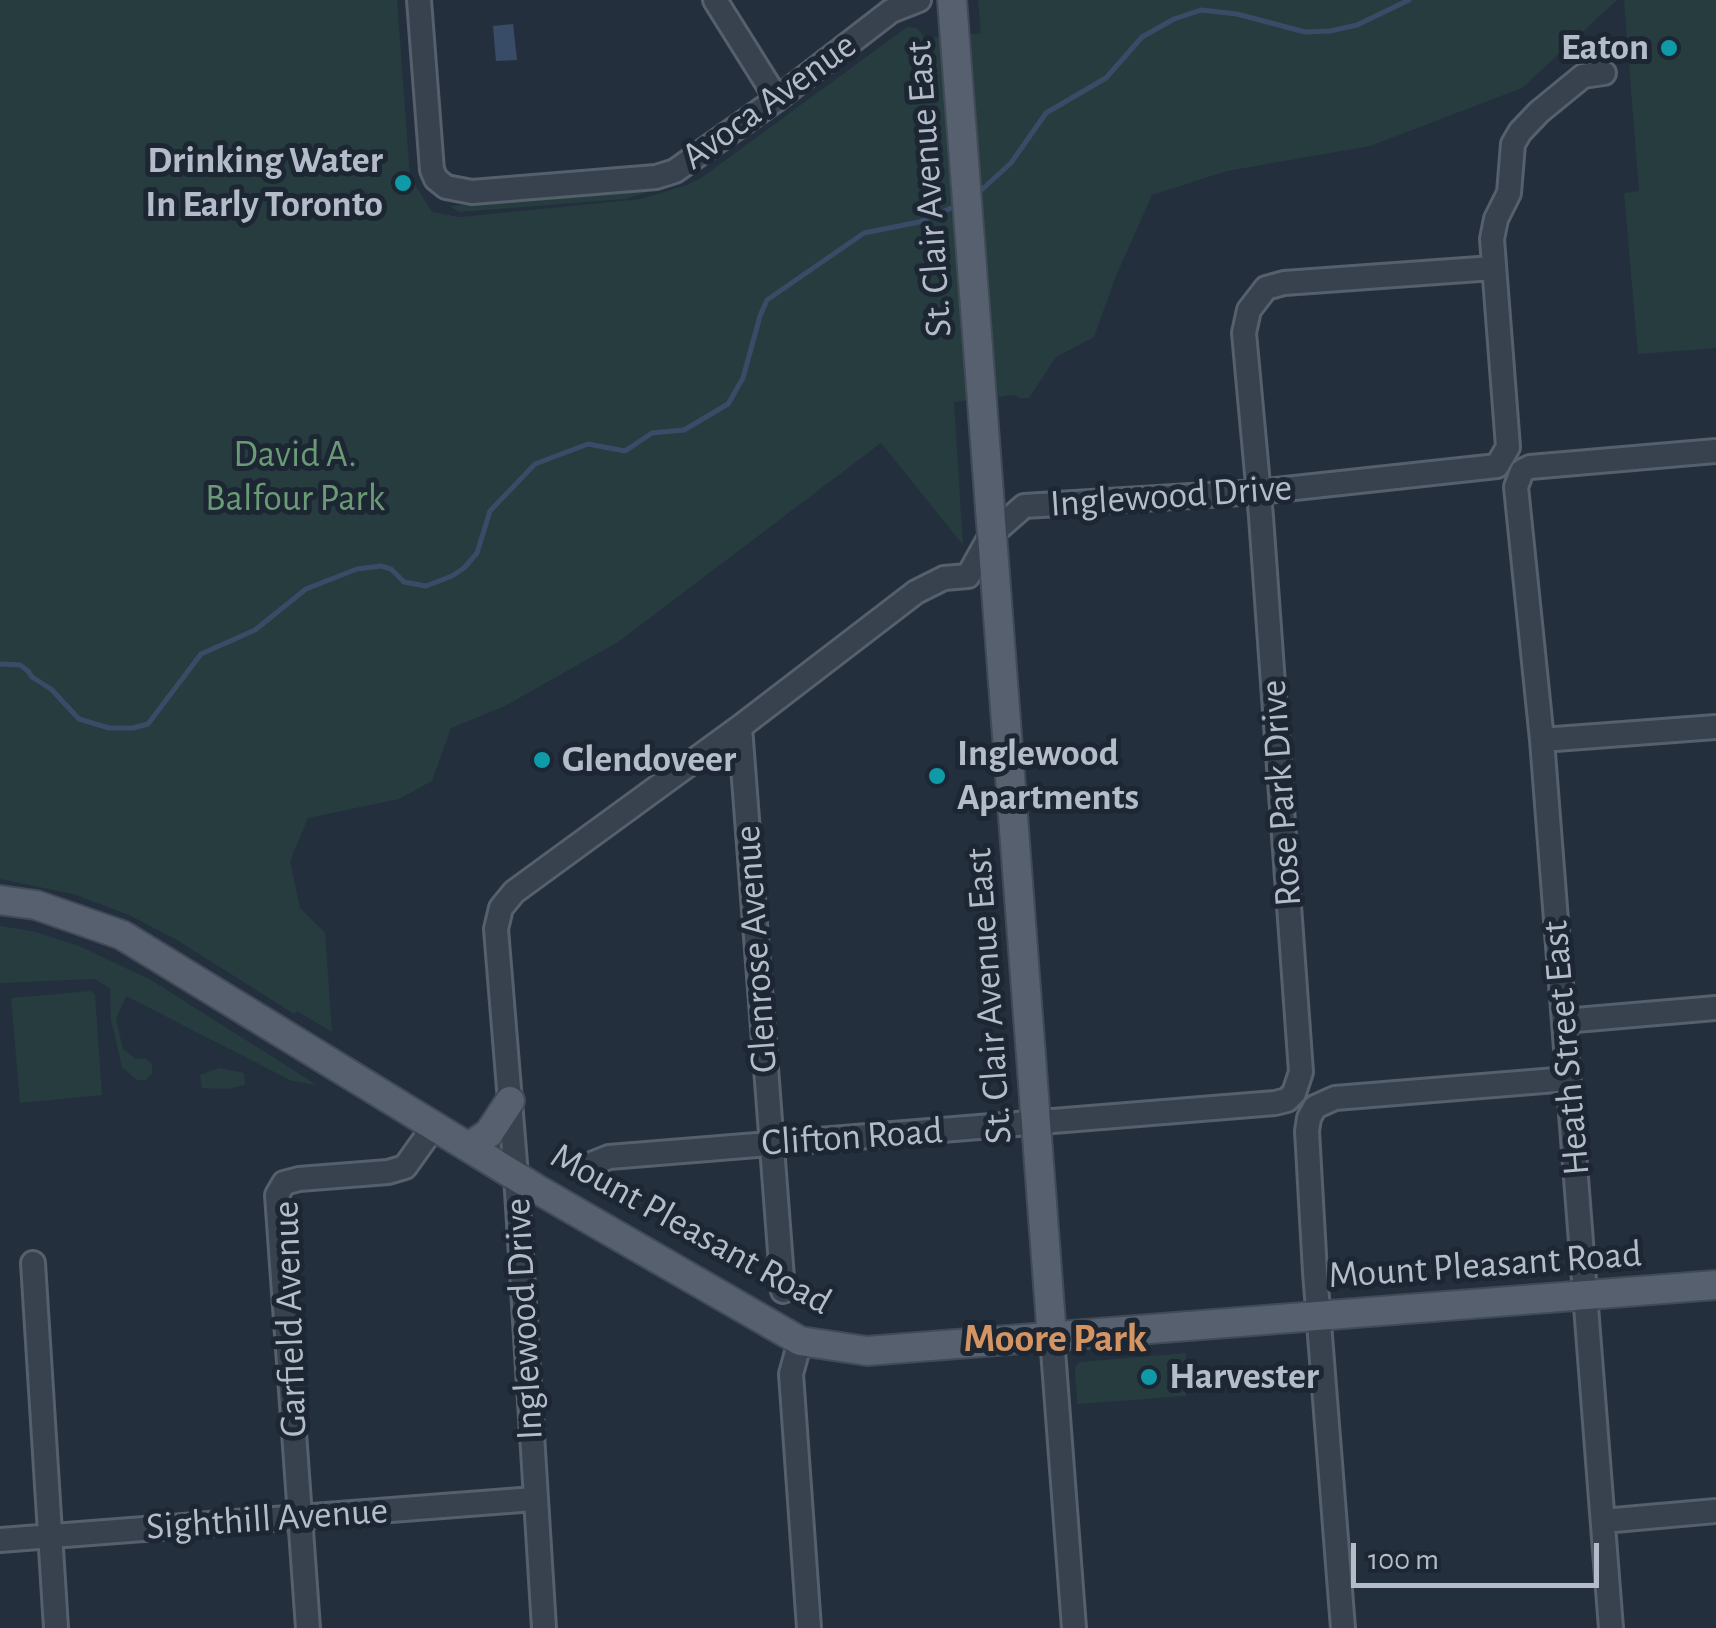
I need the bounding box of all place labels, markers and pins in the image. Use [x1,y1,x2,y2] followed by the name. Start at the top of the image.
[1561,25,1649,71] place label: Eaton
[1658,37,1680,59] marker: Eaton
[145,138,383,228] place label: Drinking Water In Early Toronto
[392,172,414,194] marker: Drinking Water In Early Toronto
[957,731,1139,821] place label: Inglewood Apartments
[562,737,736,783] place label: Glendoveer
[531,749,553,771] marker: Glendoveer
[926,765,948,787] marker: Inglewood Apartments
[1169,1354,1319,1400] place label: Harvester
[1138,1366,1160,1388] marker: Harvester

